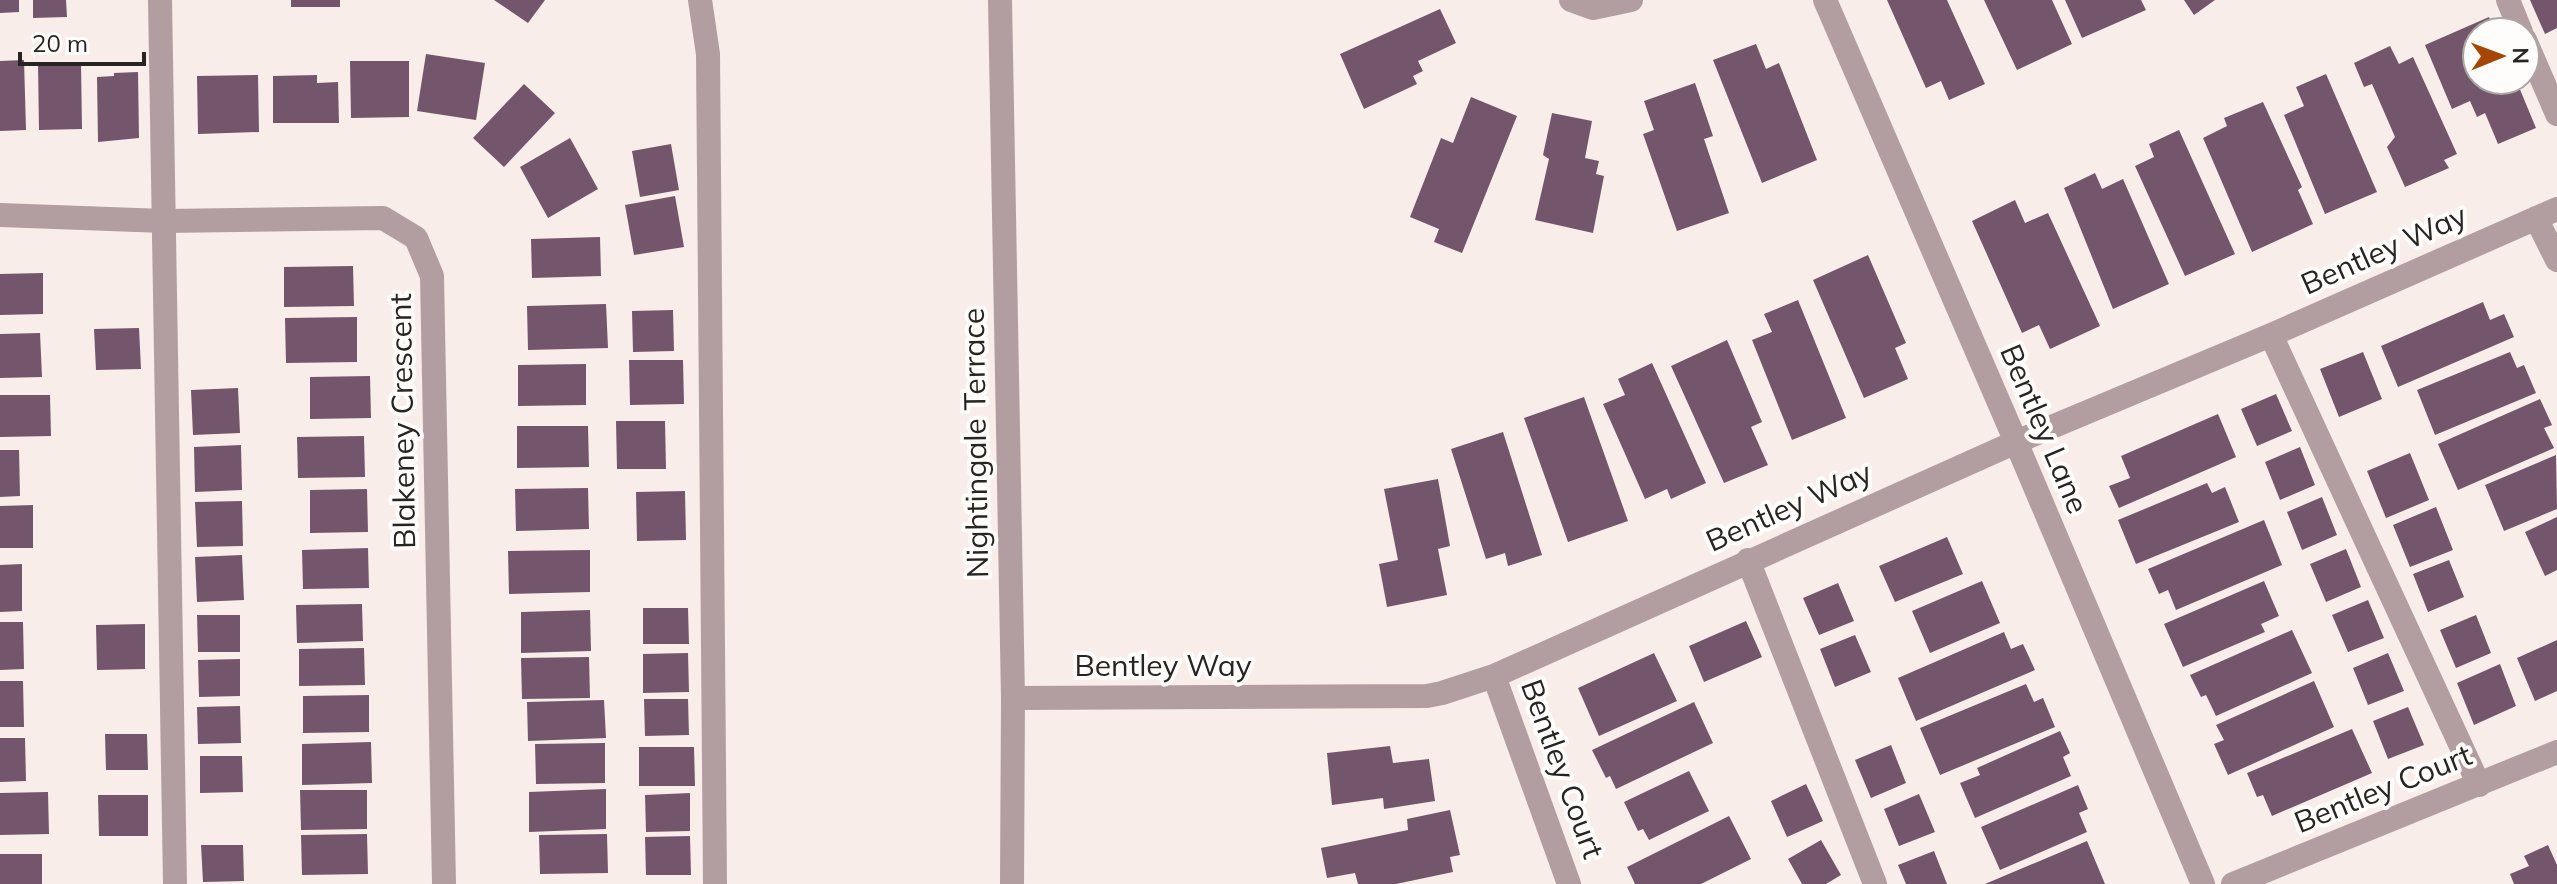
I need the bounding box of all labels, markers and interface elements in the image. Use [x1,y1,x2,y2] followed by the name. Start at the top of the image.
[20,16,144,66] scale bar
[2461,16,2541,96] north arrow
[32,28,88,58] text: 20 m
[2507,47,2535,64] text: N
[2295,196,2472,302] street label: Bentley Way
[381,293,423,549] street label: Blakeney Crescent
[954,307,996,579] street label: Nightingale Terrace
[1992,338,2098,519] street label: Bentley Lane
[1700,453,1877,559] street label: Bentley Way
[1074,646,1252,684] street label: Bentley Way
[1513,674,1613,863] street label: Bentley Court
[2288,735,2477,841] street label: Bentley Court

